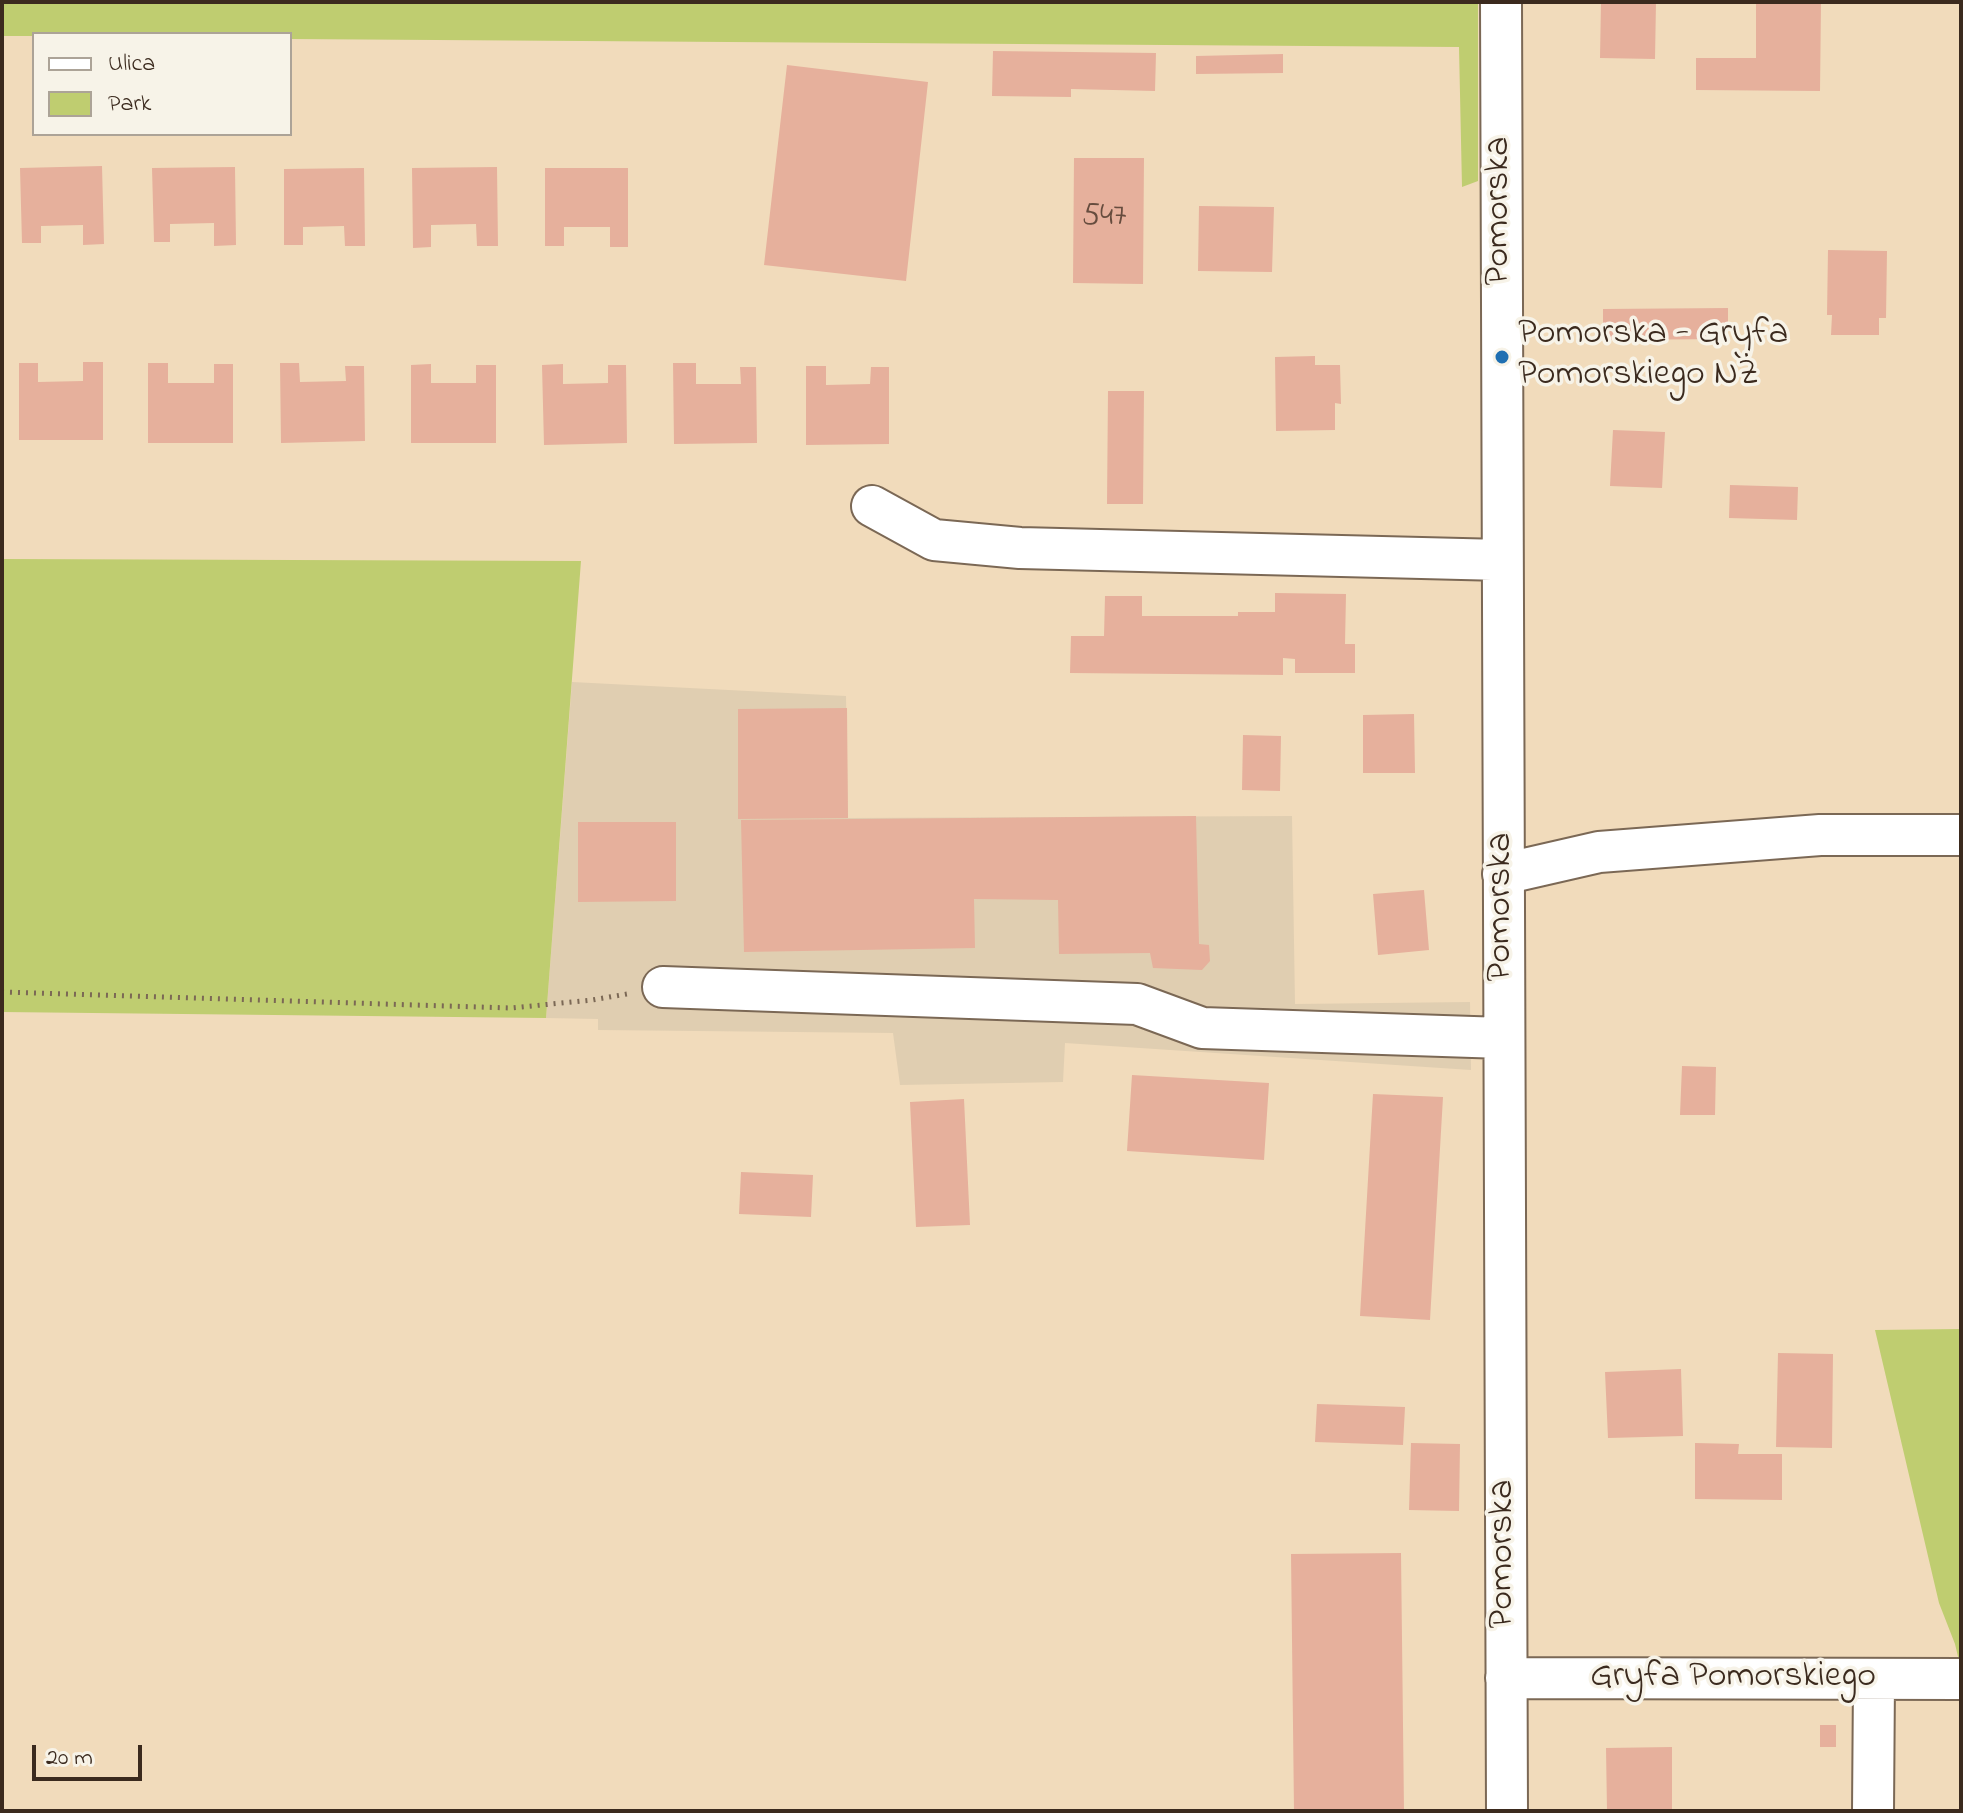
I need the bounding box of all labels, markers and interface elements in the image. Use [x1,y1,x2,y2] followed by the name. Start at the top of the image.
[32,32,292,136] legend
[108,47,155,82] text: Ulica
[108,87,151,122] text: Park
[1479,137,1523,285] street label: Pomorska
[1082,200,1126,238] house number: 547
[1518,314,1788,399] place label: Pomorska - Gryfa Pomorskiego NŻ
[1493,348,1511,366] marker: Pomorska - Gryfa Pomorskiego NŻ
[1481,833,1525,981] street label: Pomorska
[1483,1480,1527,1628] street label: Pomorska
[1590,1657,1876,1701] street label: Gryfa Pomorskiego
[36,1729,146,1779] scale bar
[46,1741,93,1776] text: 20 m

